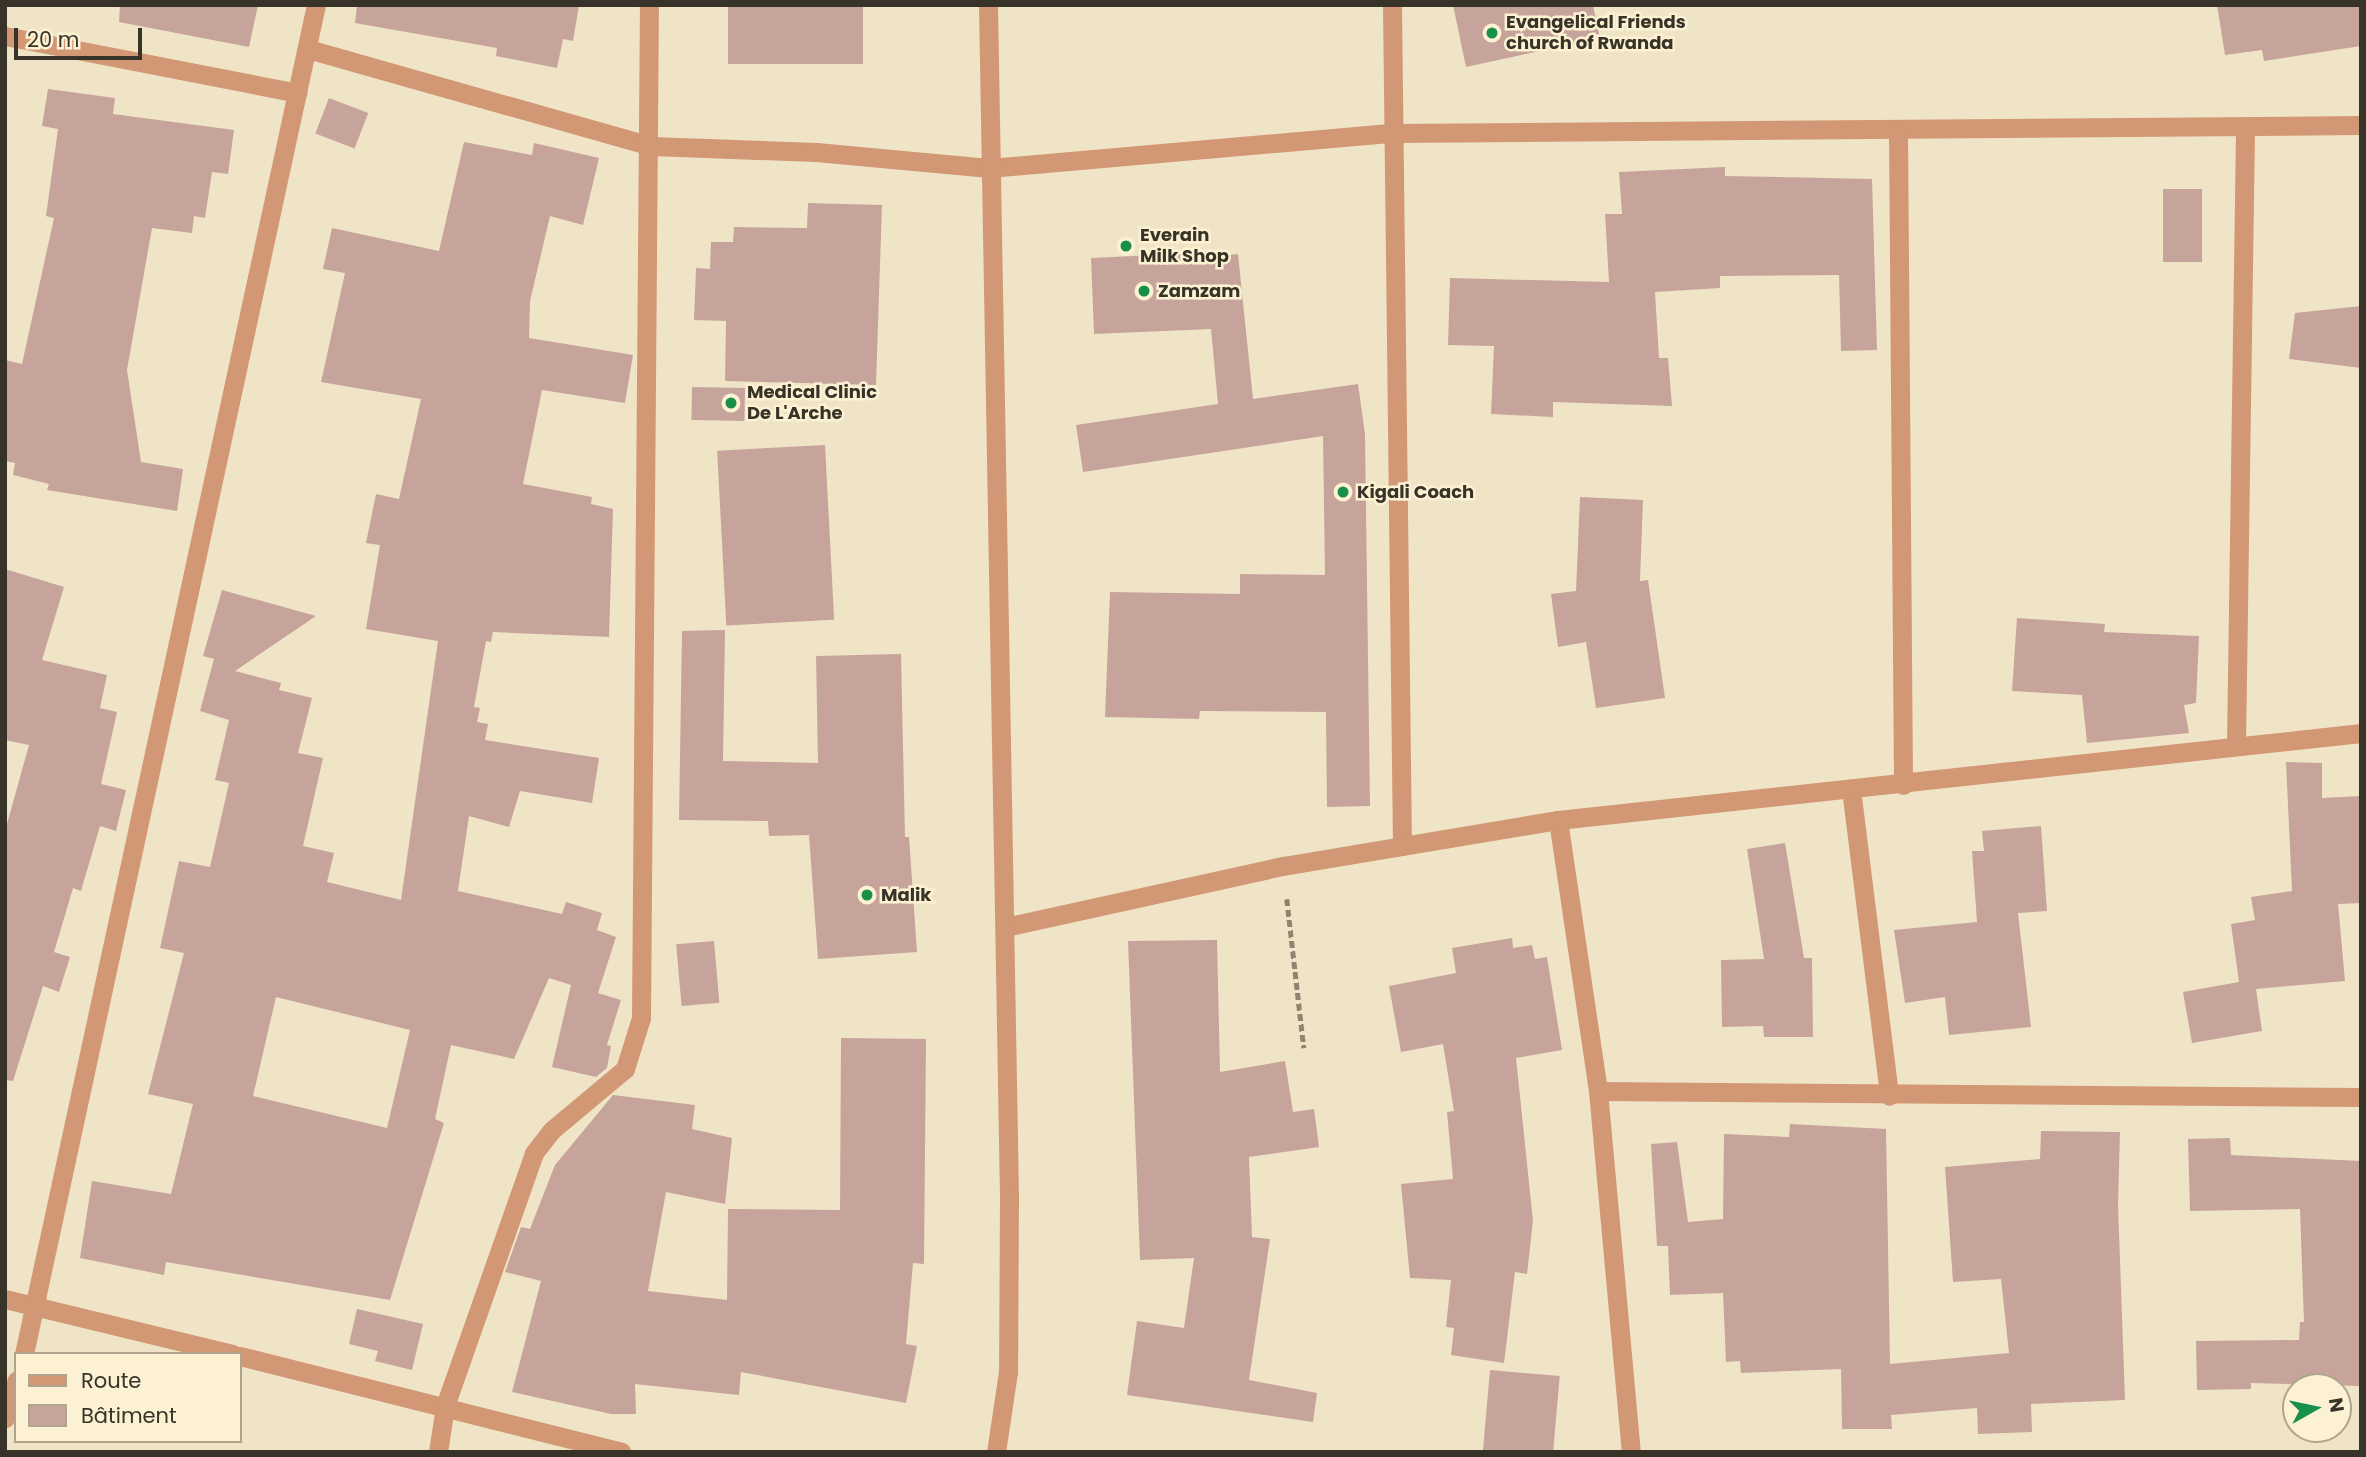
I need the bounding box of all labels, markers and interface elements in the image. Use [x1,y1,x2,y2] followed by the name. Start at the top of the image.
[1506,12,1686,54] place label: Evangelical Friends church of Rwanda
[18,14,145,58] scale bar
[27,25,80,54] text: 20 m
[1484,25,1500,41] marker: Evangelical Friends church of Rwanda
[1140,225,1229,268] place label: Everain Milk Shop
[1118,238,1134,254] marker: Everain Milk Shop
[1158,280,1240,302] place label: Zamzam
[1136,283,1152,299] marker: Zamzam
[747,382,877,424] place label: Medical Clinic De L'Arche
[721,393,741,413] marker: Medical Clinic De L'Arche
[1357,481,1474,503] place label: Kigali Coach
[1335,484,1351,500] marker: Kigali Coach
[881,884,931,906] place label: Malik
[859,887,875,903] marker: Malik
[14,1352,242,1443] legend
[81,1366,141,1395] text: Route
[2282,1373,2352,1443] north arrow
[2322,1396,2351,1414] text: N
[81,1401,177,1430] text: Bâtiment

